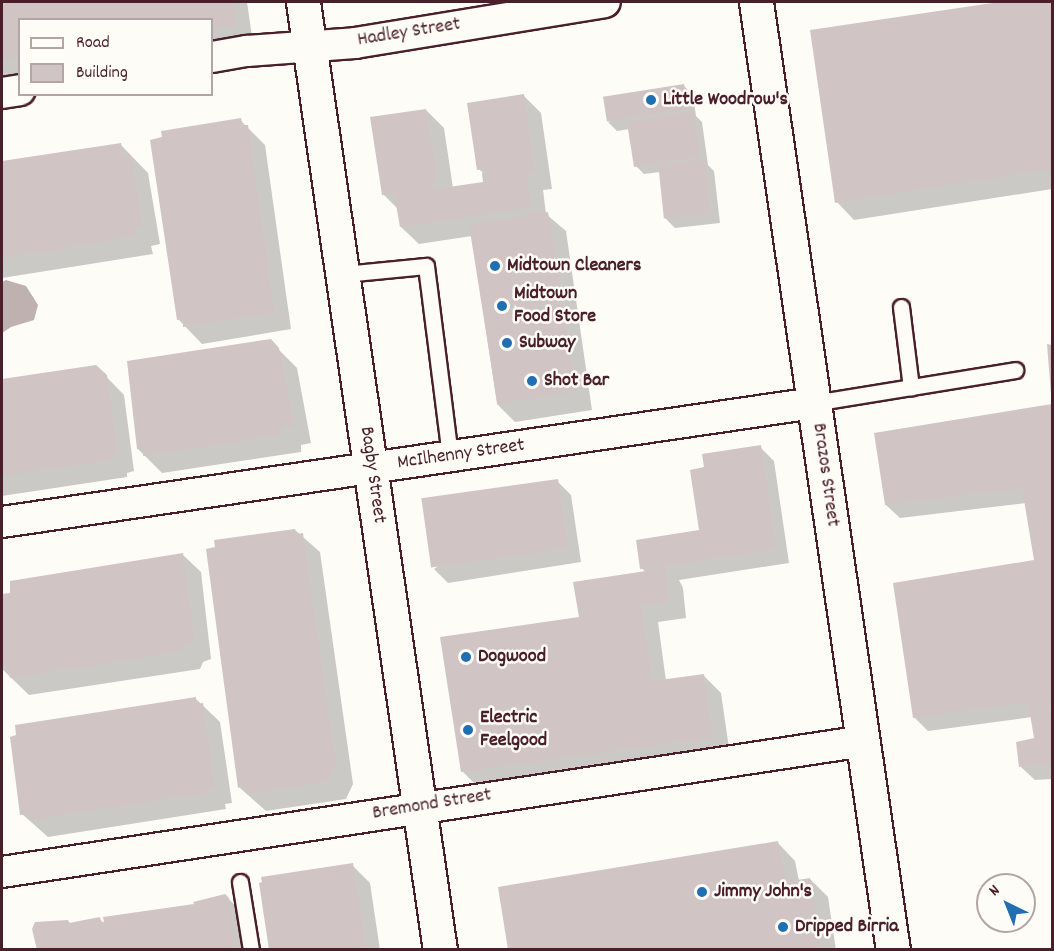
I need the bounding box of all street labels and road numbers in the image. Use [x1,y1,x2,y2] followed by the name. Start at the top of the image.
[356,13,462,53] street label: Hadley Street
[806,422,844,528] street label: Brazos Street
[353,425,391,525] street label: Bagby Street
[396,434,526,476] street label: McIlhenny Street
[371,784,493,826] street label: Bremond Street

